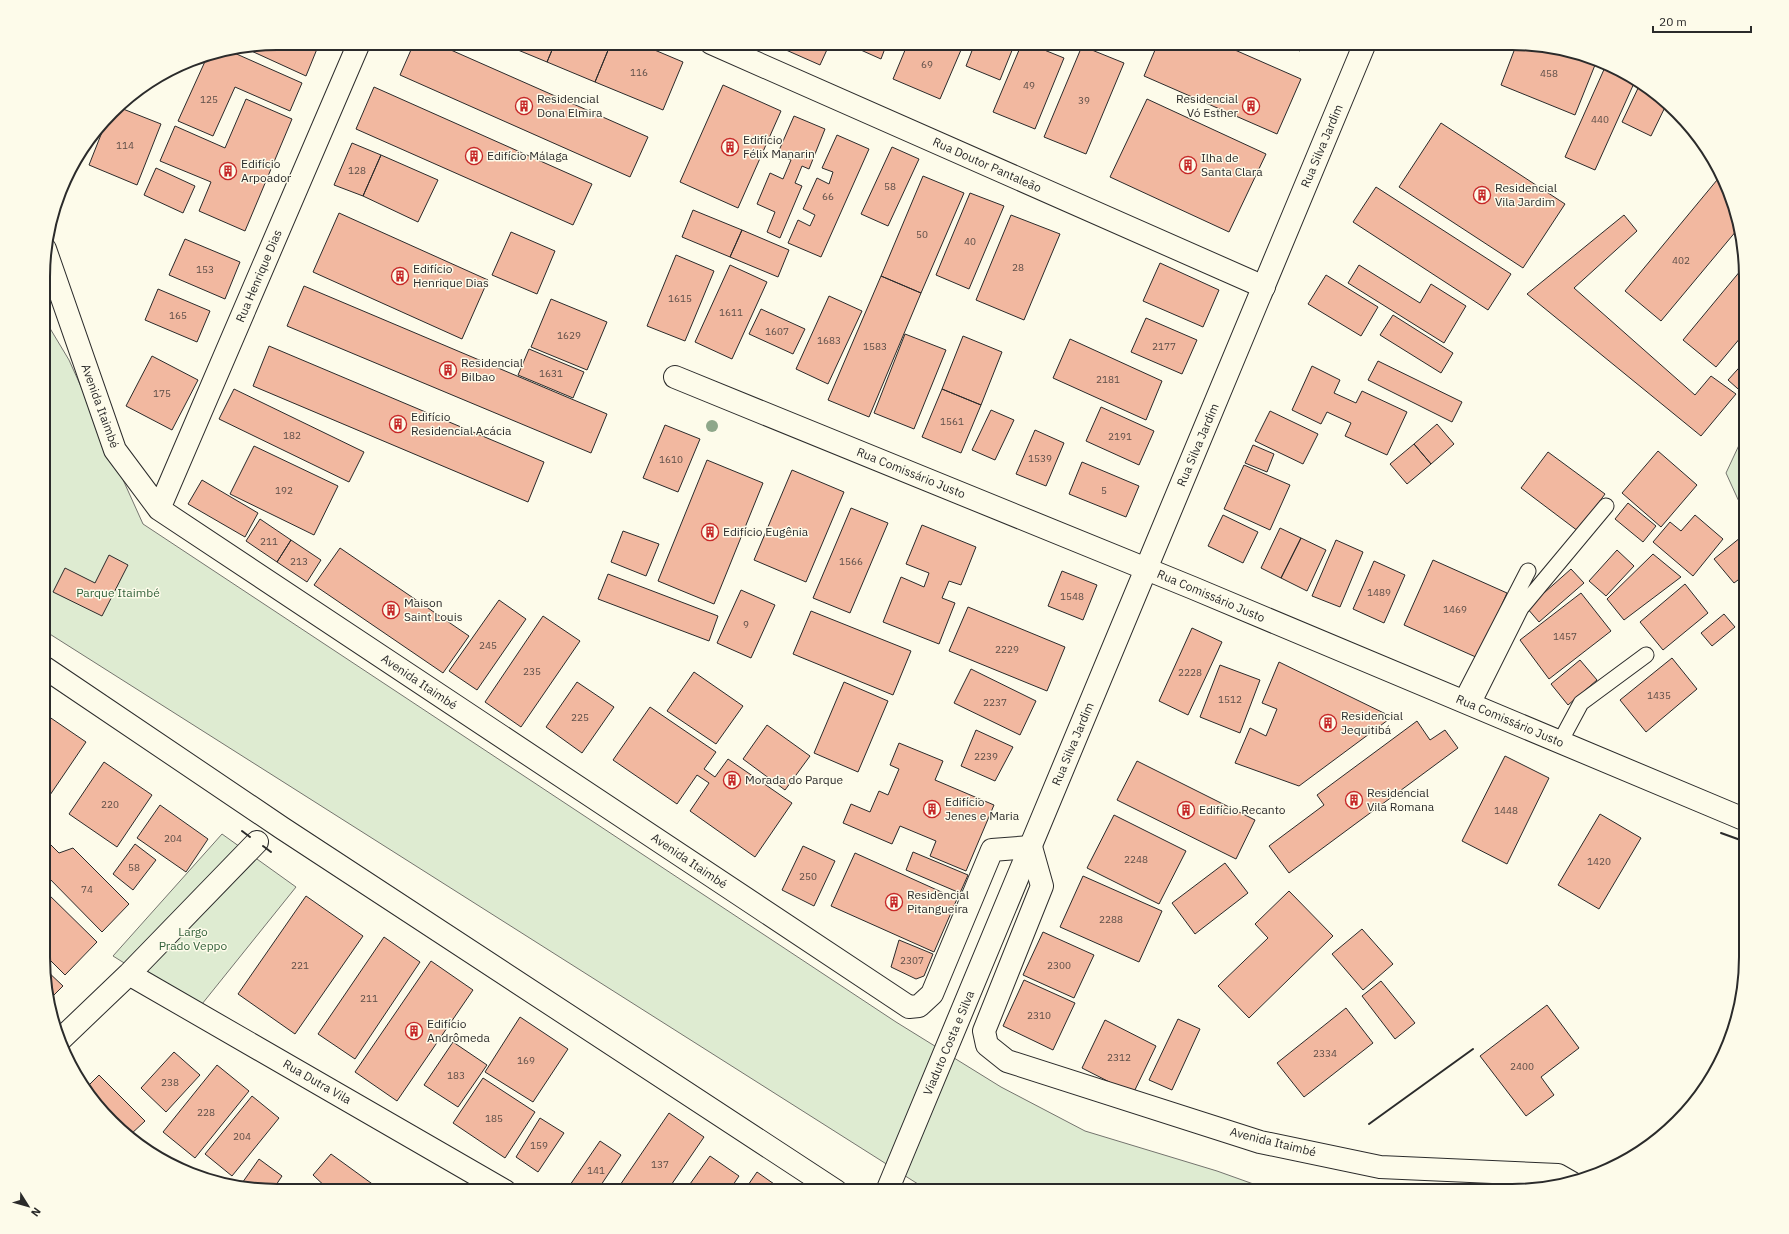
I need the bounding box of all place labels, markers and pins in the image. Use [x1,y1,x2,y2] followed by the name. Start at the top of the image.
[537,91,603,120] place label: Residencial Dona Elmira
[1176,91,1239,120] place label: Residencial Vó Esther
[514,96,534,116] building icon: Residencial Dona Elmira
[1241,96,1261,116] building icon: Residencial Vó Esther
[743,132,815,161] place label: Edifício Félix Manarin
[720,137,740,157] building icon: Edifício Félix Manarin
[464,146,484,166] building icon: Edifício Málaga
[487,148,568,163] place label: Edifício Málaga
[1201,150,1263,179] place label: Ilha de Santa Clara
[1178,155,1198,175] building icon: Ilha de Santa Clara
[241,156,292,185] place label: Edifício Arpoador
[218,161,238,181] building icon: Edifício Arpoador
[1495,180,1557,209] place label: Residencial Vila Jardim
[1472,185,1492,205] building icon: Residencial Vila Jardim
[413,261,489,290] place label: Edifício Henrique Dias
[390,266,410,286] building icon: Edifício Henrique Dias
[461,355,523,384] place label: Residencial Bilbao
[438,360,458,380] building icon: Residencial Bilbao
[411,409,512,438] place label: Edifício Residencial Acácia
[388,414,408,434] building icon: Edifício Residencial Acácia
[700,522,720,542] building icon: Edifício Eugênia
[723,524,809,539] place label: Edifício Eugênia
[404,595,463,624] place label: Maison Saint Louis
[381,600,401,620] building icon: Maison Saint Louis
[1341,708,1403,737] place label: Residencial Jequitibá
[1318,713,1338,733] building icon: Residencial Jequitibá
[722,770,742,790] building icon: Morada do Parque
[745,772,844,787] place label: Morada do Parque
[1367,785,1435,814] place label: Residencial Vila Romana
[1344,790,1364,810] building icon: Residencial Vila Romana
[945,794,1020,823] place label: Edifício Jenes e Maria
[922,799,942,819] building icon: Edifício Jenes e Maria
[1176,800,1196,820] building icon: Edifício Recanto
[1199,802,1286,817] place label: Edifício Recanto
[907,887,969,916] place label: Residencial Pitangueira
[884,892,904,912] building icon: Residencial Pitangueira
[427,1016,491,1045] place label: Edifício Andrômeda
[404,1021,424,1041] building icon: Edifício Andrômeda

